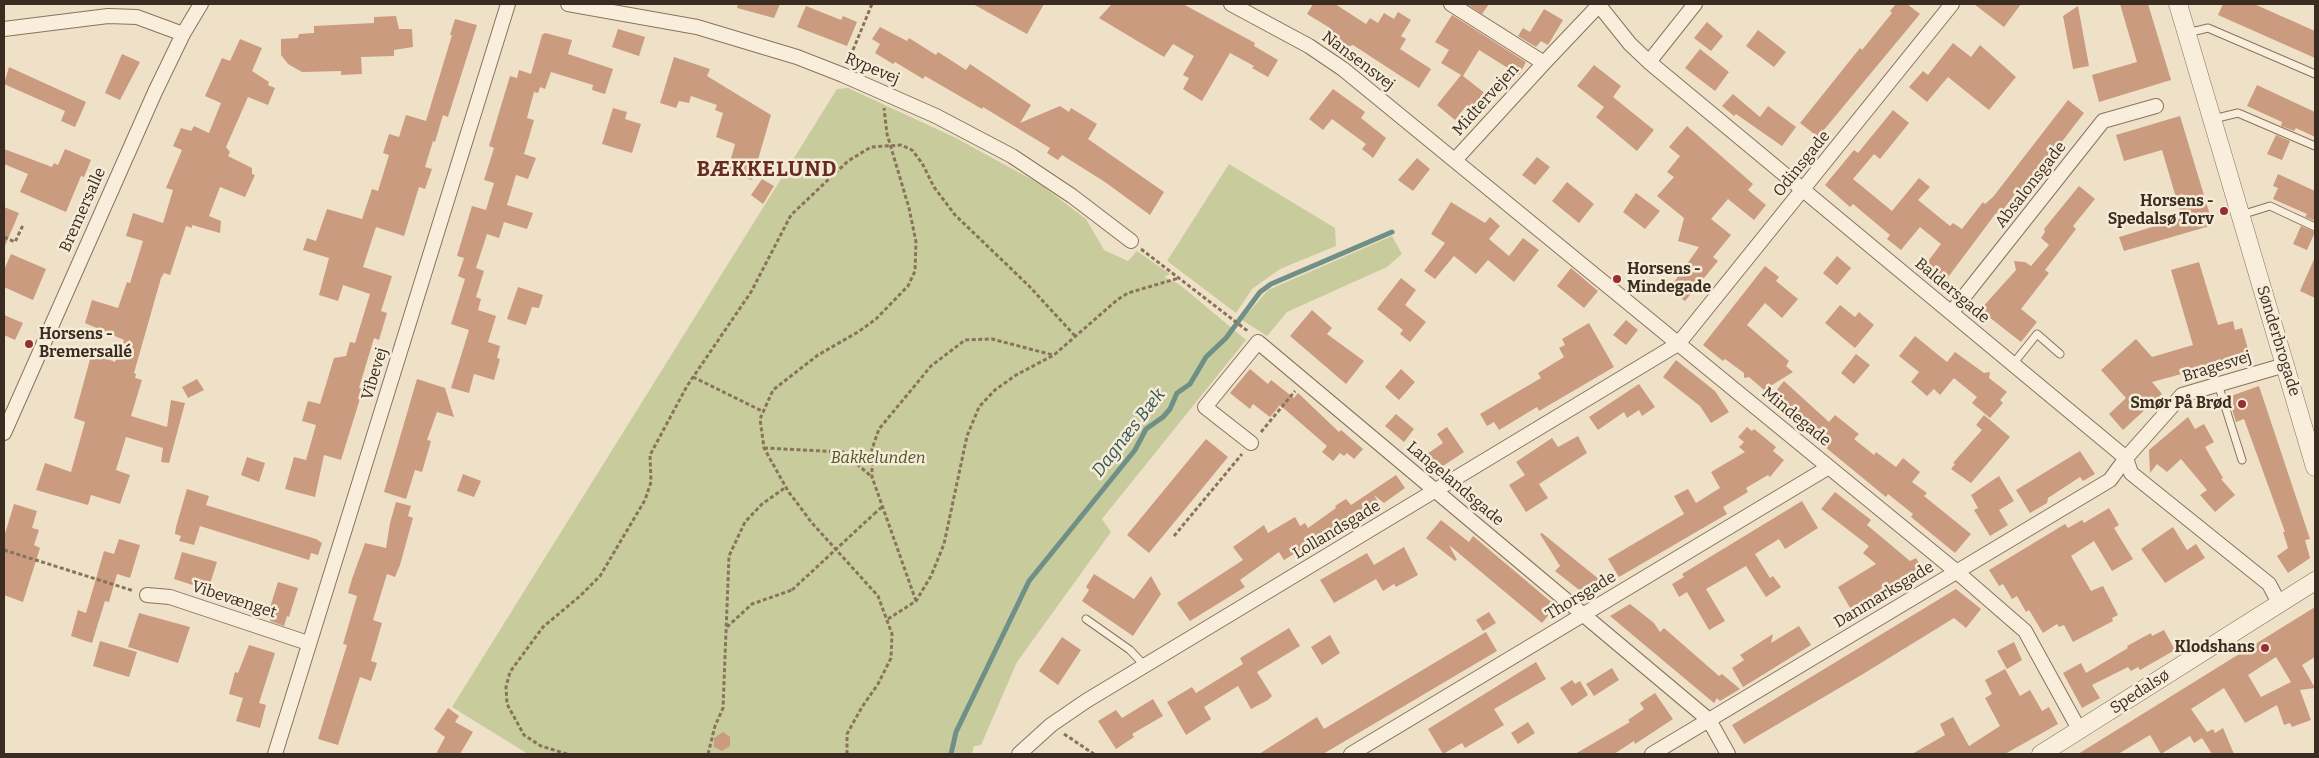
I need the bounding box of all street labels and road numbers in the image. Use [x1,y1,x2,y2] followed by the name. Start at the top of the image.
[1318,27,1398,95] street label: Nansensvej
[842,49,902,89] street label: Rypevej
[1449,60,1523,140] street label: Midtervejen
[1769,127,1835,201] street label: Odinsgade
[1991,138,2071,232] street label: Absalonsgade
[56,165,110,255] street label: Bremersalle
[1911,254,1993,328] street label: Baldersgade
[2252,283,2304,399] street label: Sønderbrogade
[358,345,392,403] street label: Vibevej
[2180,347,2254,387] street label: Bragesvej
[1758,383,1834,451] street label: Mindegade
[1402,438,1508,530] street label: Langelandsgade
[1290,496,1384,564] street label: Lollandsgade
[1831,558,1937,632] street label: Danmarksgade
[1542,568,1620,624] street label: Thorsgade
[189,577,279,623] street label: Vibevænget
[2107,666,2173,718] street label: Spedalsø

